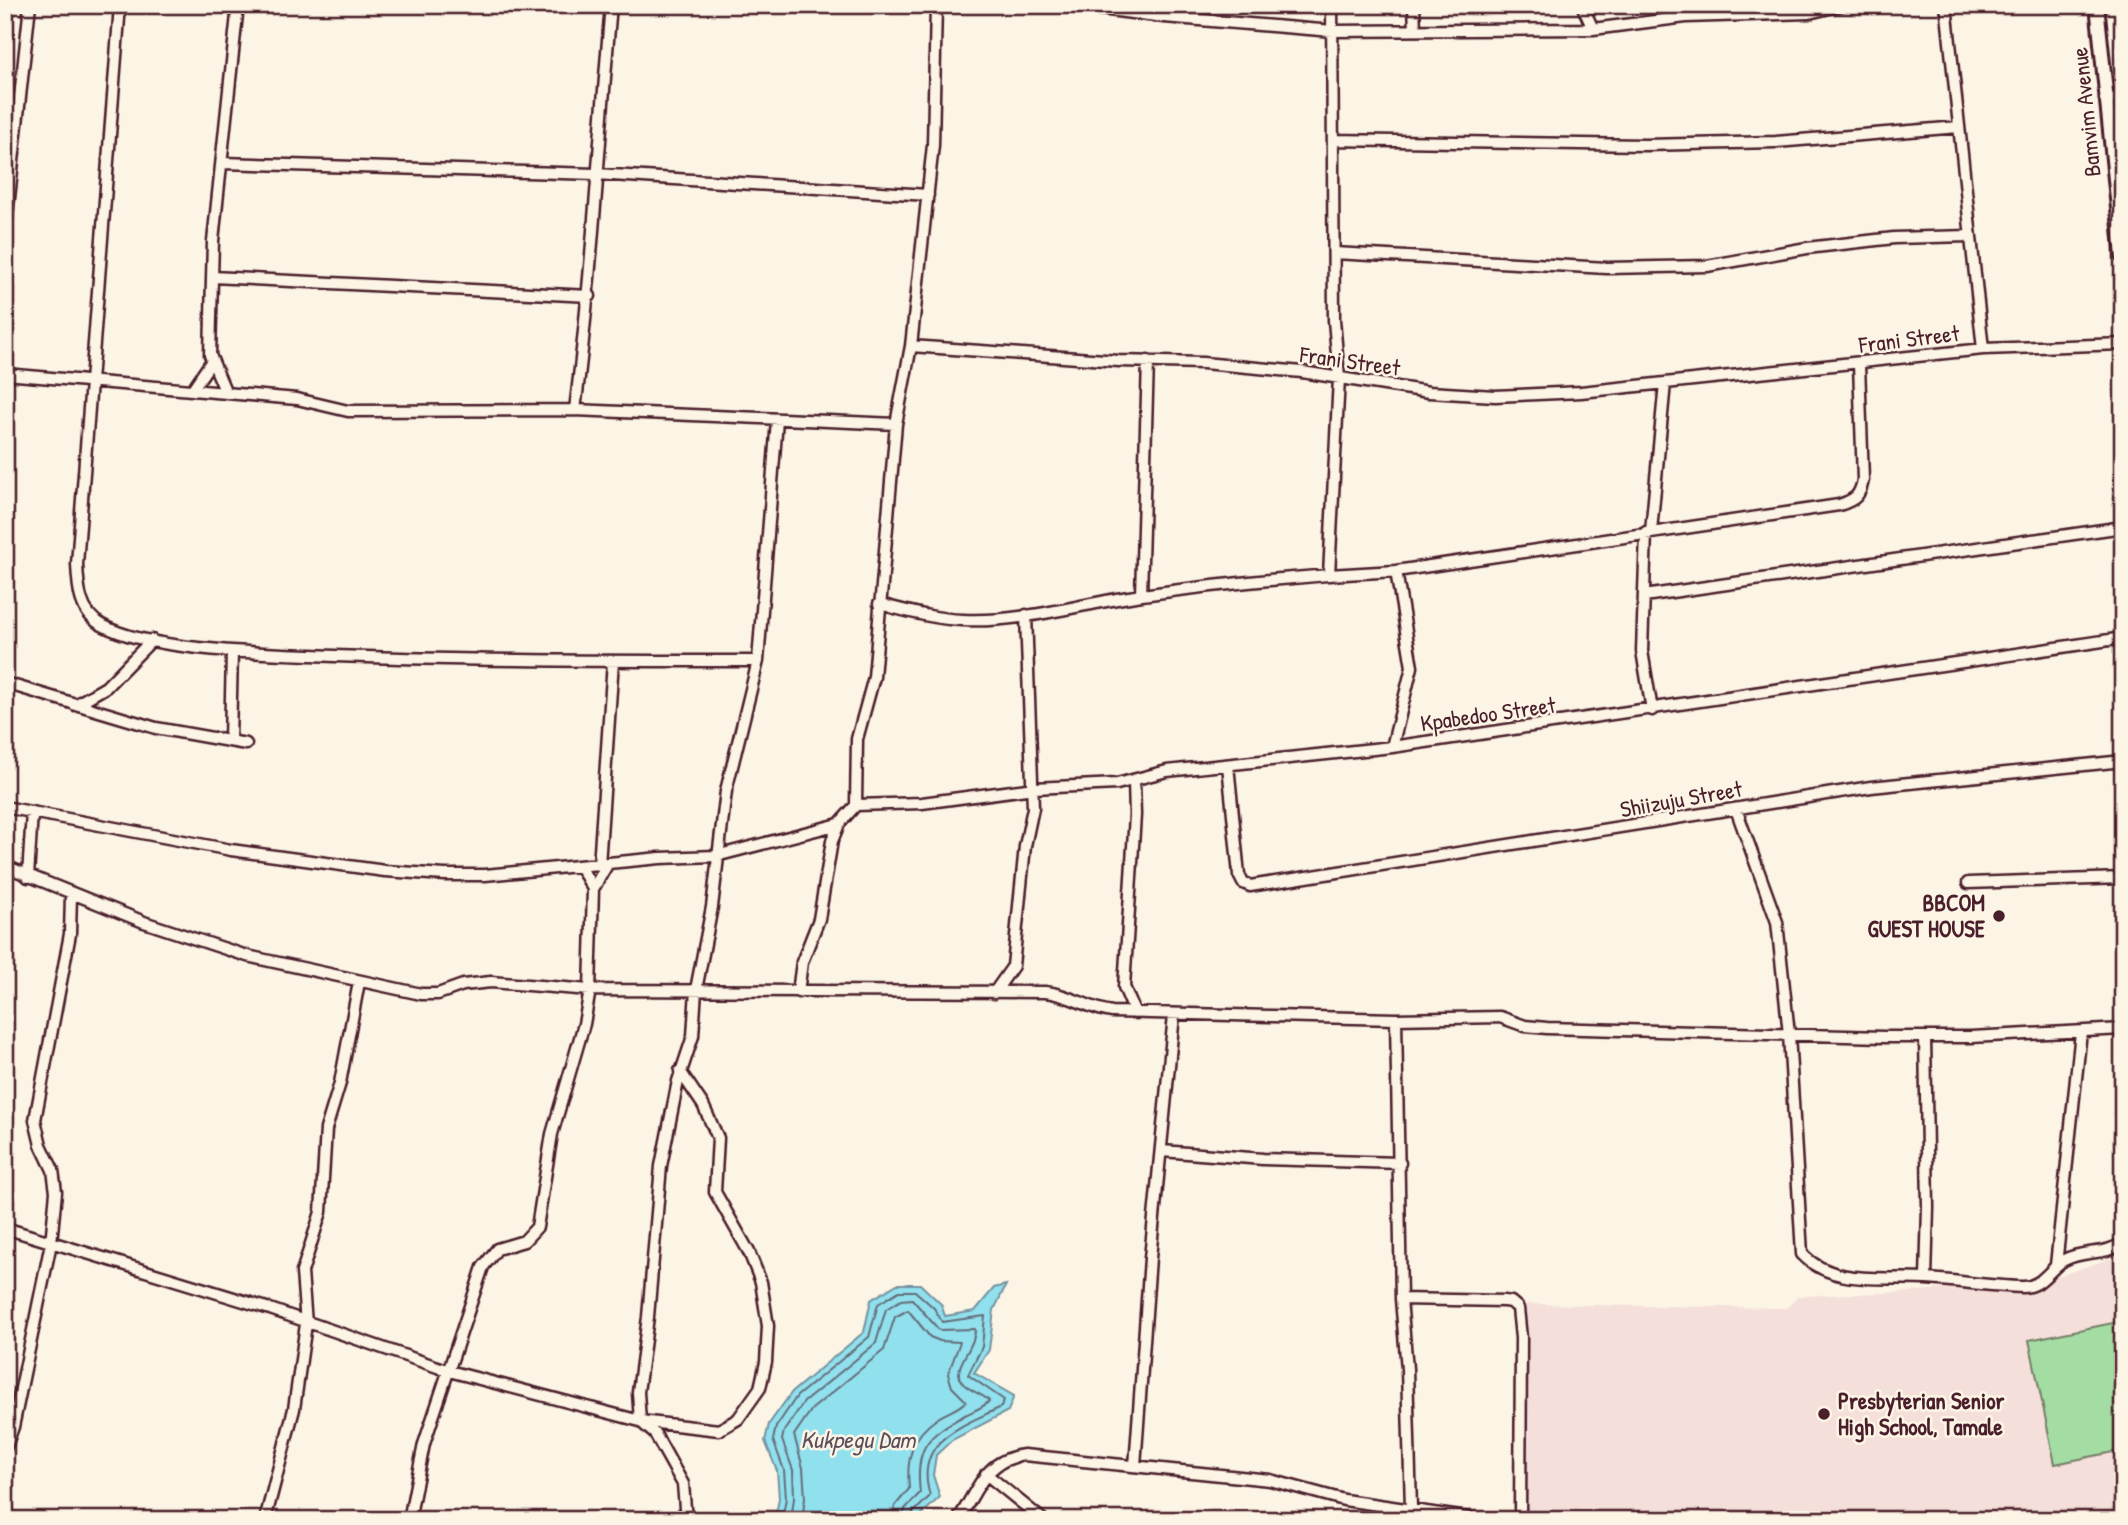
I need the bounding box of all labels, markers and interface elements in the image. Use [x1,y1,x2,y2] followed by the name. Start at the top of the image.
[2063,46,2108,178] street label: Bamvim Avenue
[1856,317,1962,360] street label: Frani Street
[1297,338,1403,383] street label: Frani Street
[1418,689,1558,738] street label: Kpabedoo Street
[1618,772,1745,824] street label: Shiizuju Street
[1868,887,1986,944] place label: BBCOM GUEST HOUSE
[1991,908,2007,924] marker: BBCOM GUEST HOUSE
[1838,1385,2004,1443] place label: Presbyterian Senior High School, Tamale
[1816,1406,1832,1422] marker: Presbyterian Senior High School, Tamale
[801,1423,916,1456] water label: Kukpegu Dam

